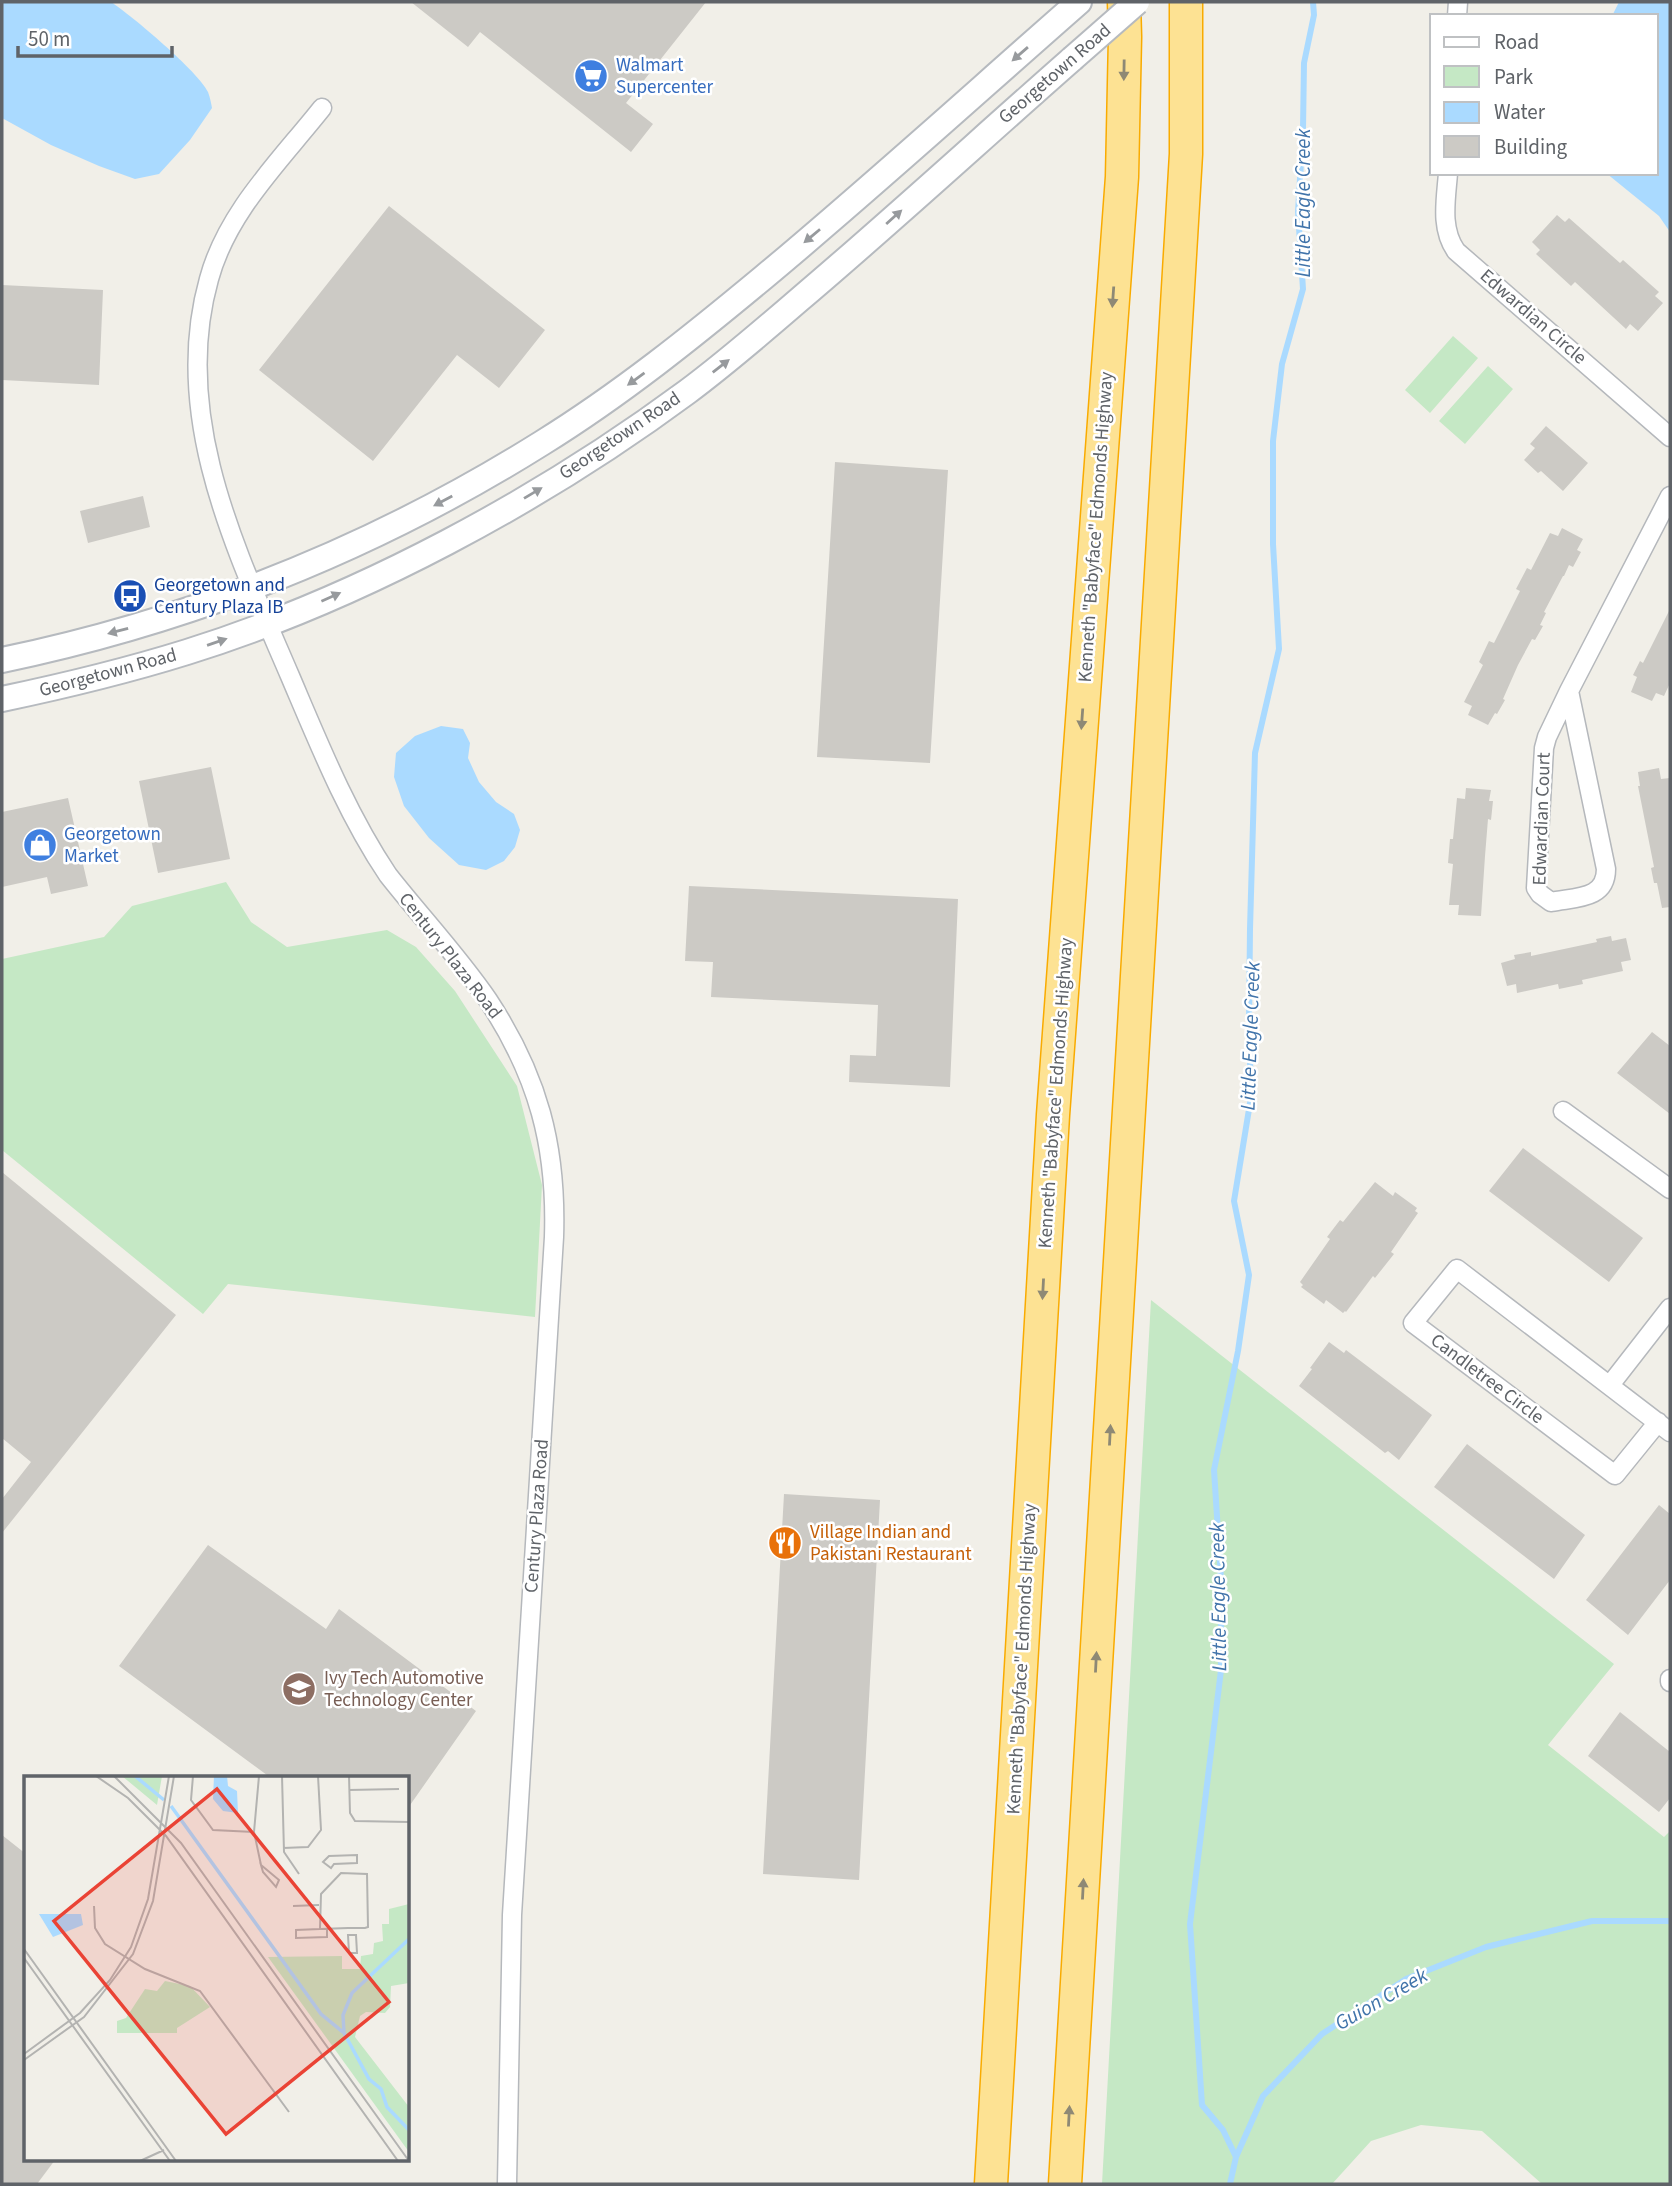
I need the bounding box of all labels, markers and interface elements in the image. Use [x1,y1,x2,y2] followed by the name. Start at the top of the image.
[18,14,172,58] scale bar
[1430,14,1658,175] legend
[993,17,1117,131] street label: Georgetown Road
[28,24,70,54] text: 50 m
[1494,27,1539,57] text: Road
[1012,45,1029,61] one-way arrow
[616,52,714,101] place label: Walmart Supercenter
[572,57,610,95] supermarket icon: Walmart Supercenter
[1119,59,1130,81] one-way arrow
[1494,62,1534,92] text: Park
[1494,97,1546,127] text: Water
[1288,128,1318,277] water label: Little Eagle Creek
[1494,132,1568,162] text: Building
[885,210,902,226] one-way arrow
[804,228,821,243] one-way arrow
[1474,263,1592,371] street label: Edwardian Circle
[1107,286,1118,308] one-way arrow
[712,358,730,373] one-way arrow
[1072,371,1120,683] street label: Kenneth "Babyface" Edmonds Highway
[626,372,645,386] one-way arrow
[554,385,686,487] street label: Georgetown Road
[523,487,542,499] one-way arrow
[433,495,453,506] one-way arrow
[154,572,285,621] place label: Georgetown and Century Plaza IB
[111,577,149,615] bus stop icon: Georgetown and Century Plaza IB
[320,591,341,602] one-way arrow
[108,627,129,637] one-way arrow
[206,636,227,647] one-way arrow
[36,642,180,704] street label: Georgetown Road
[1076,709,1087,731] one-way arrow
[1526,751,1558,886] street label: Edwardian Court
[64,821,161,870] place label: Georgetown Market
[21,826,59,864] shop icon: Georgetown Market
[392,887,508,1025] street label: Century Plaza Road
[1032,937,1080,1249] street label: Kenneth "Babyface" Edmonds Highway
[1232,960,1268,1111] water label: Little Eagle Creek
[1037,1278,1048,1300] one-way arrow
[1425,1327,1549,1431] street label: Candletree Circle
[1105,1424,1116,1446] one-way arrow
[518,1438,556,1594] street label: Century Plaza Road
[1000,1503,1044,1815] street label: Kenneth "Babyface" Edmonds Highway
[810,1519,972,1568] place label: Village Indian and Pakistani Restaurant
[1202,1521,1234,1672] water label: Little Eagle Creek
[766,1524,804,1562] restaurant icon: Village Indian and Pakistani Restaurant
[1091,1651,1102,1673] one-way arrow
[324,1665,484,1714] place label: Ivy Tech Automotive Technology Center
[280,1670,318,1708] school or university icon: Ivy Tech Automotive Technology Center
[24,1776,410,2162] inset map
[1078,1878,1089,1900] one-way arrow
[1329,1960,1434,2038] water label: Guion Creek
[1064,2105,1075,2127] one-way arrow

